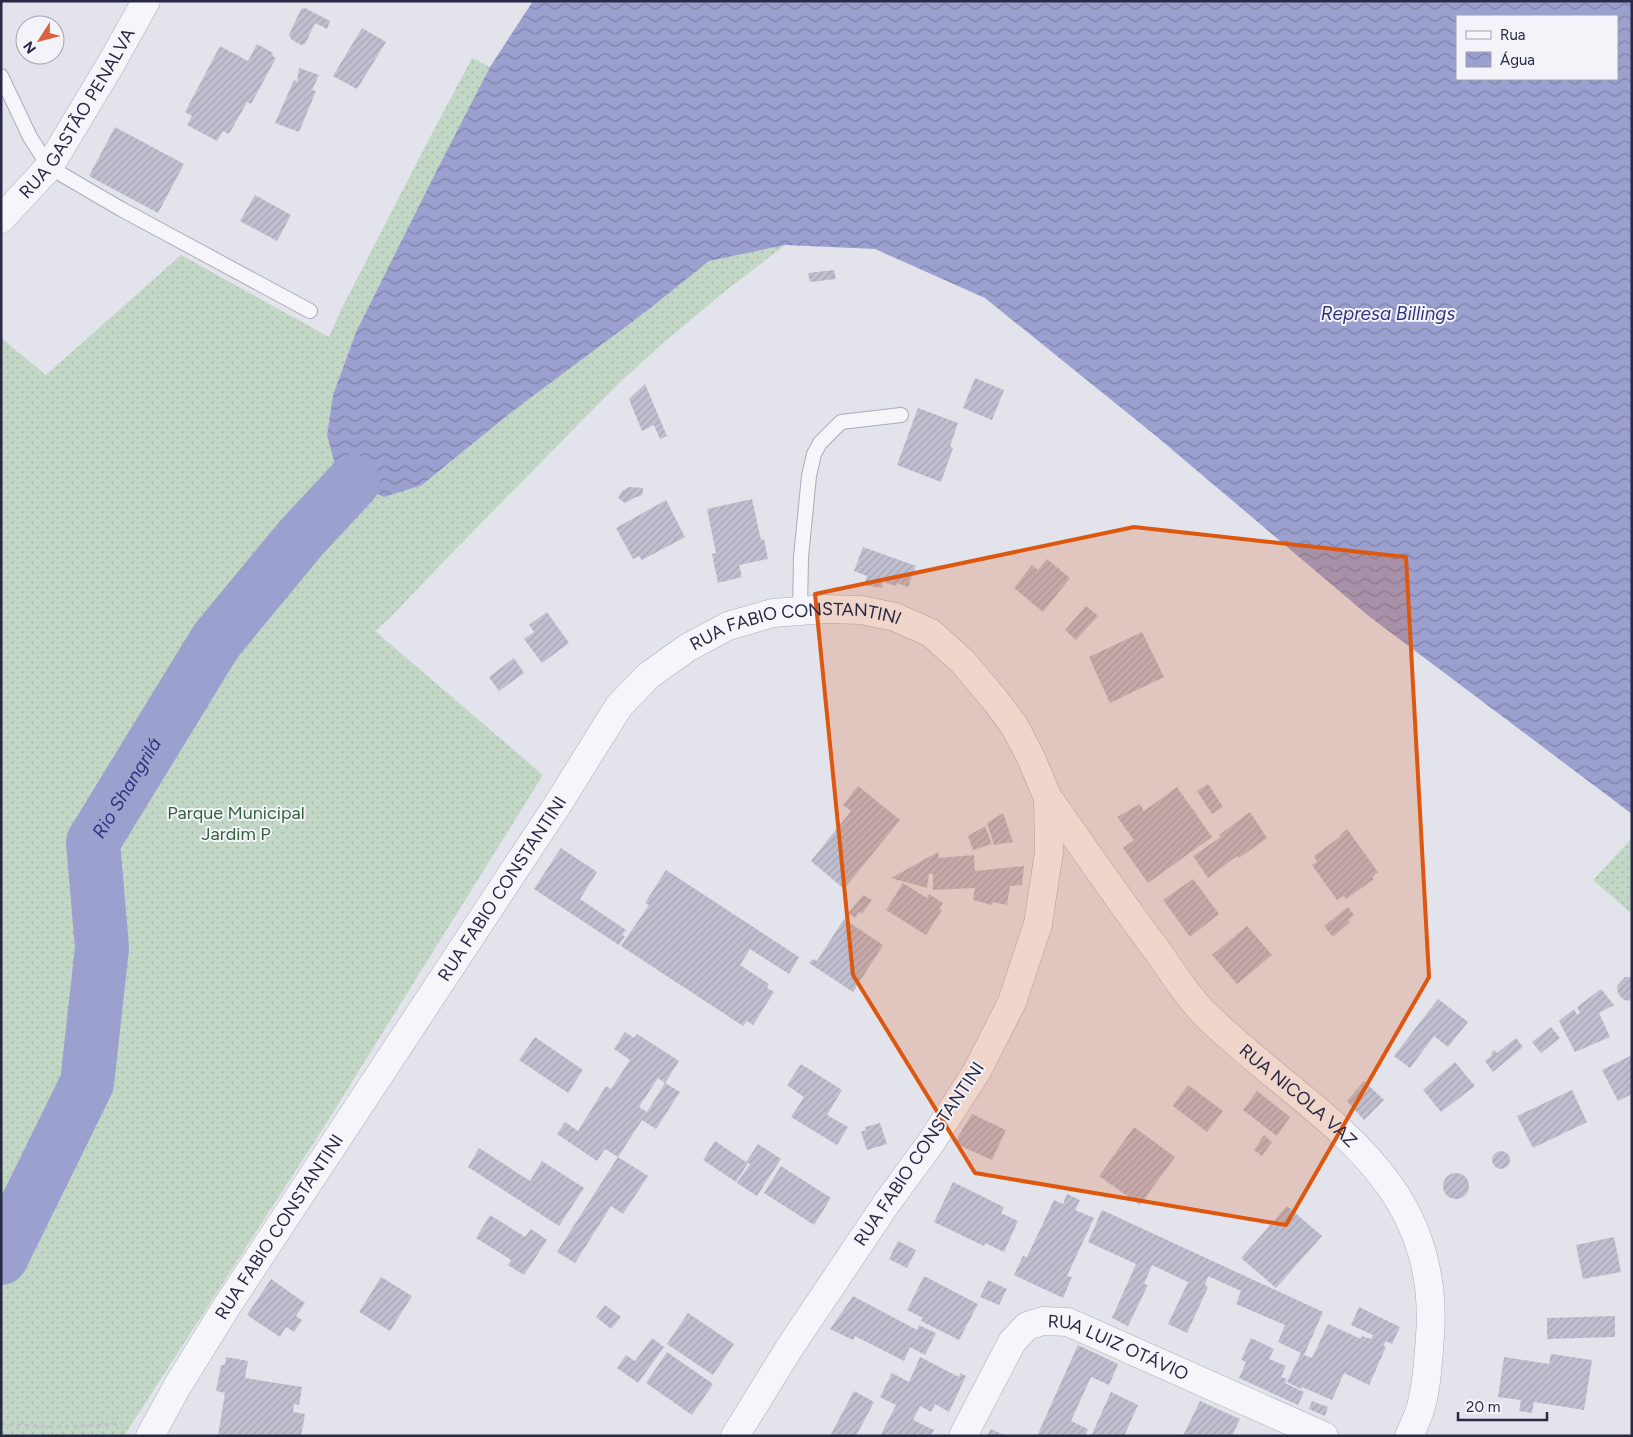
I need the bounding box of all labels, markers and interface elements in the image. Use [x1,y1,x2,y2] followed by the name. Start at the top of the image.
[15,15,65,65] north arrow
[1456,15,1618,80] legend
[13,22,139,200] street label: RUA GASTÃO PENALVA
[1500,26,1525,44] text: Rua
[1500,51,1535,69] text: Água
[1321,302,1455,325] water label: Represa Billings
[686,598,905,655] street label: RUA FABIO CONSTANTINI
[87,733,166,842] water label: Rio Shangrilá
[433,792,571,985] street label: RUA FABIO CONSTANTINI
[167,802,305,845] park label: Parque Municipal Jardim P
[1235,1039,1362,1152] street label: RUA NICOLA VAZ
[849,1058,989,1250] street label: RUA FABIO CONSTANTINI
[210,1130,348,1324] street label: RUA FABIO CONSTANTINI
[1047,1310,1192,1385] street label: RUA LUIZ OTÁVIO
[1458,1390,1547,1422] scale bar
[1466,1398,1500,1416] text: 20 m

